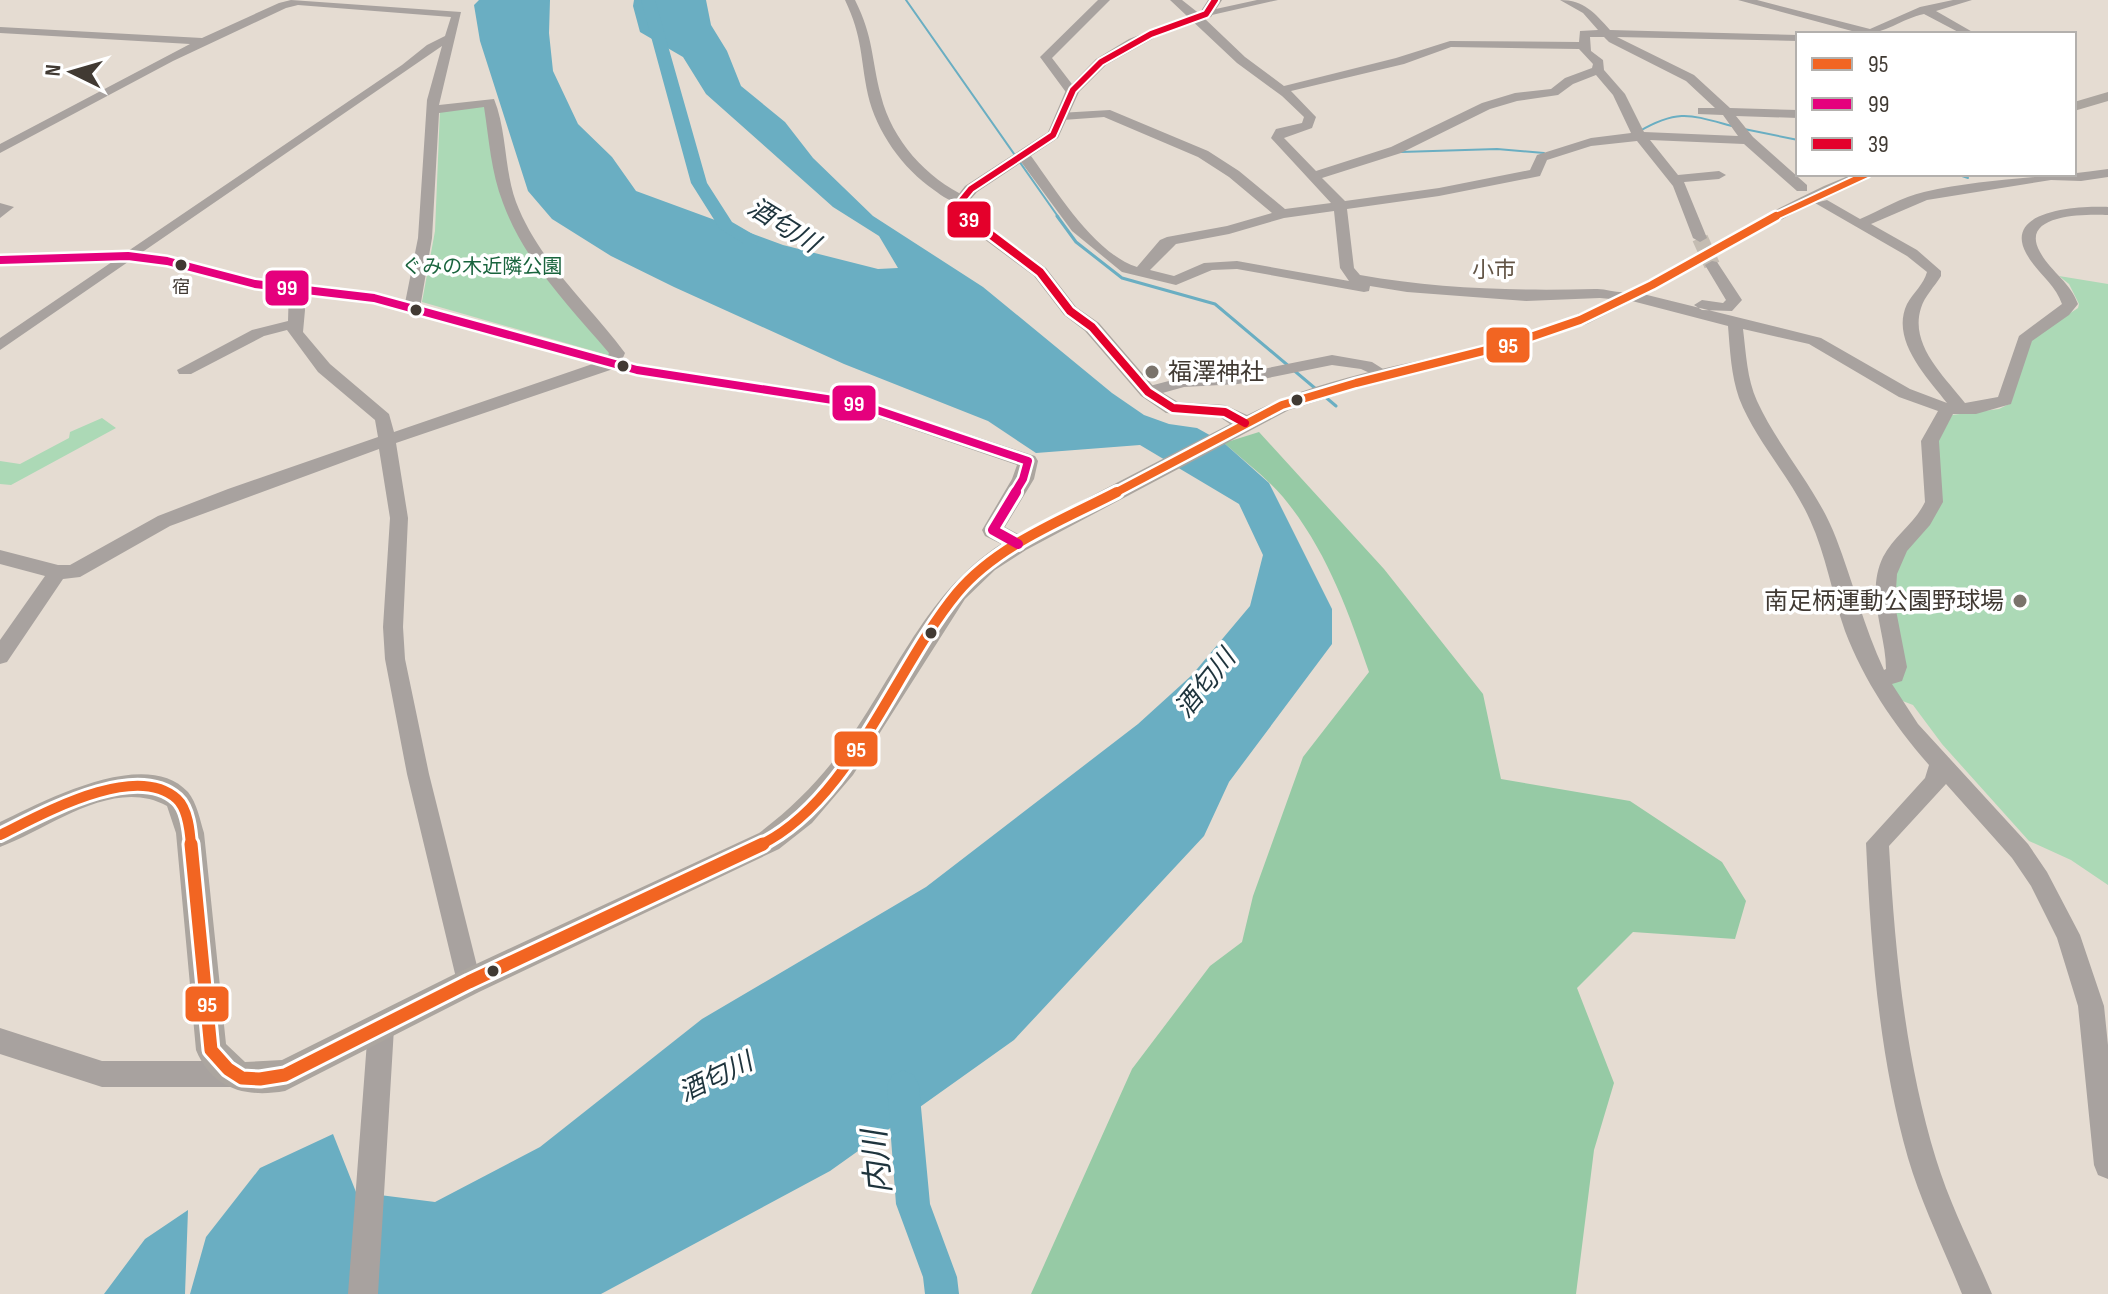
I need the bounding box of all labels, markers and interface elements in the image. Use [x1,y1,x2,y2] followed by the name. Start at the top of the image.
[32,32,112,112] north arrow
[1796,32,2076,176] legend
[1868,50,1888,79] text: 95
[40,63,68,77] text: N
[1868,90,1889,119] text: 99
[1868,130,1889,159] text: 39
[742,192,827,261] water label: 酒匂川
[946,200,992,239] line badge: 39
[959,207,979,234] text: 39
[402,255,562,279] park label: ぐみの木近隣公園
[173,257,189,273] marker: 宿
[1472,257,1516,284] district label: 小市
[264,269,310,307] line badge: 99
[277,275,297,302] text: 99
[172,277,190,298] place label: 宿
[408,302,424,318] unlabelled marker
[1485,326,1531,364] line badge: 95
[1498,333,1518,360] text: 95
[615,358,631,374] unlabelled marker
[1168,358,1264,387] place label: 福澤神社
[1143,363,1161,381] marker: 福澤神社
[831,384,877,422] line badge: 99
[844,391,864,418] text: 99
[1289,392,1305,408] unlabelled marker
[1764,587,2004,616] place label: 南足柄運動公園野球場
[2011,592,2029,610] marker: 南足柄運動公園野球場
[923,625,939,641] unlabelled marker
[1169,642,1244,724] water label: 酒匂川
[833,730,879,768] line badge: 95
[846,737,866,764] text: 95
[485,963,501,979] unlabelled marker
[184,985,230,1023] line badge: 95
[197,992,217,1019] text: 95
[674,1046,761,1109] water label: 酒匂川
[856,1125,900,1196] water label: 内川

